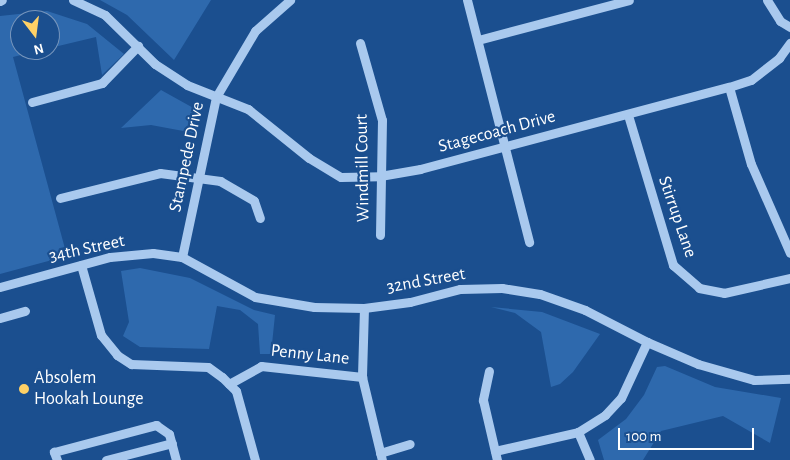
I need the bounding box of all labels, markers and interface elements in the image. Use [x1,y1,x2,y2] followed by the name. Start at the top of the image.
[10,10,60,60] north arrow
[32,40,45,57] text: N
[165,100,209,214] street label: Stampede Drive
[436,106,558,158] street label: Stagecoach Drive
[351,114,375,222] street label: Windmill Court
[653,173,701,261] street label: Stirrup Lane
[47,230,127,268] street label: 34th Street
[385,263,467,299] street label: 32nd Street
[270,340,350,370] street label: Penny Lane
[34,368,144,410] place label: Absolem Hookah Lounge
[18,383,30,395] marker: Absolem Hookah Lounge
[620,418,756,450] scale bar
[626,429,661,444] text: 100 m

